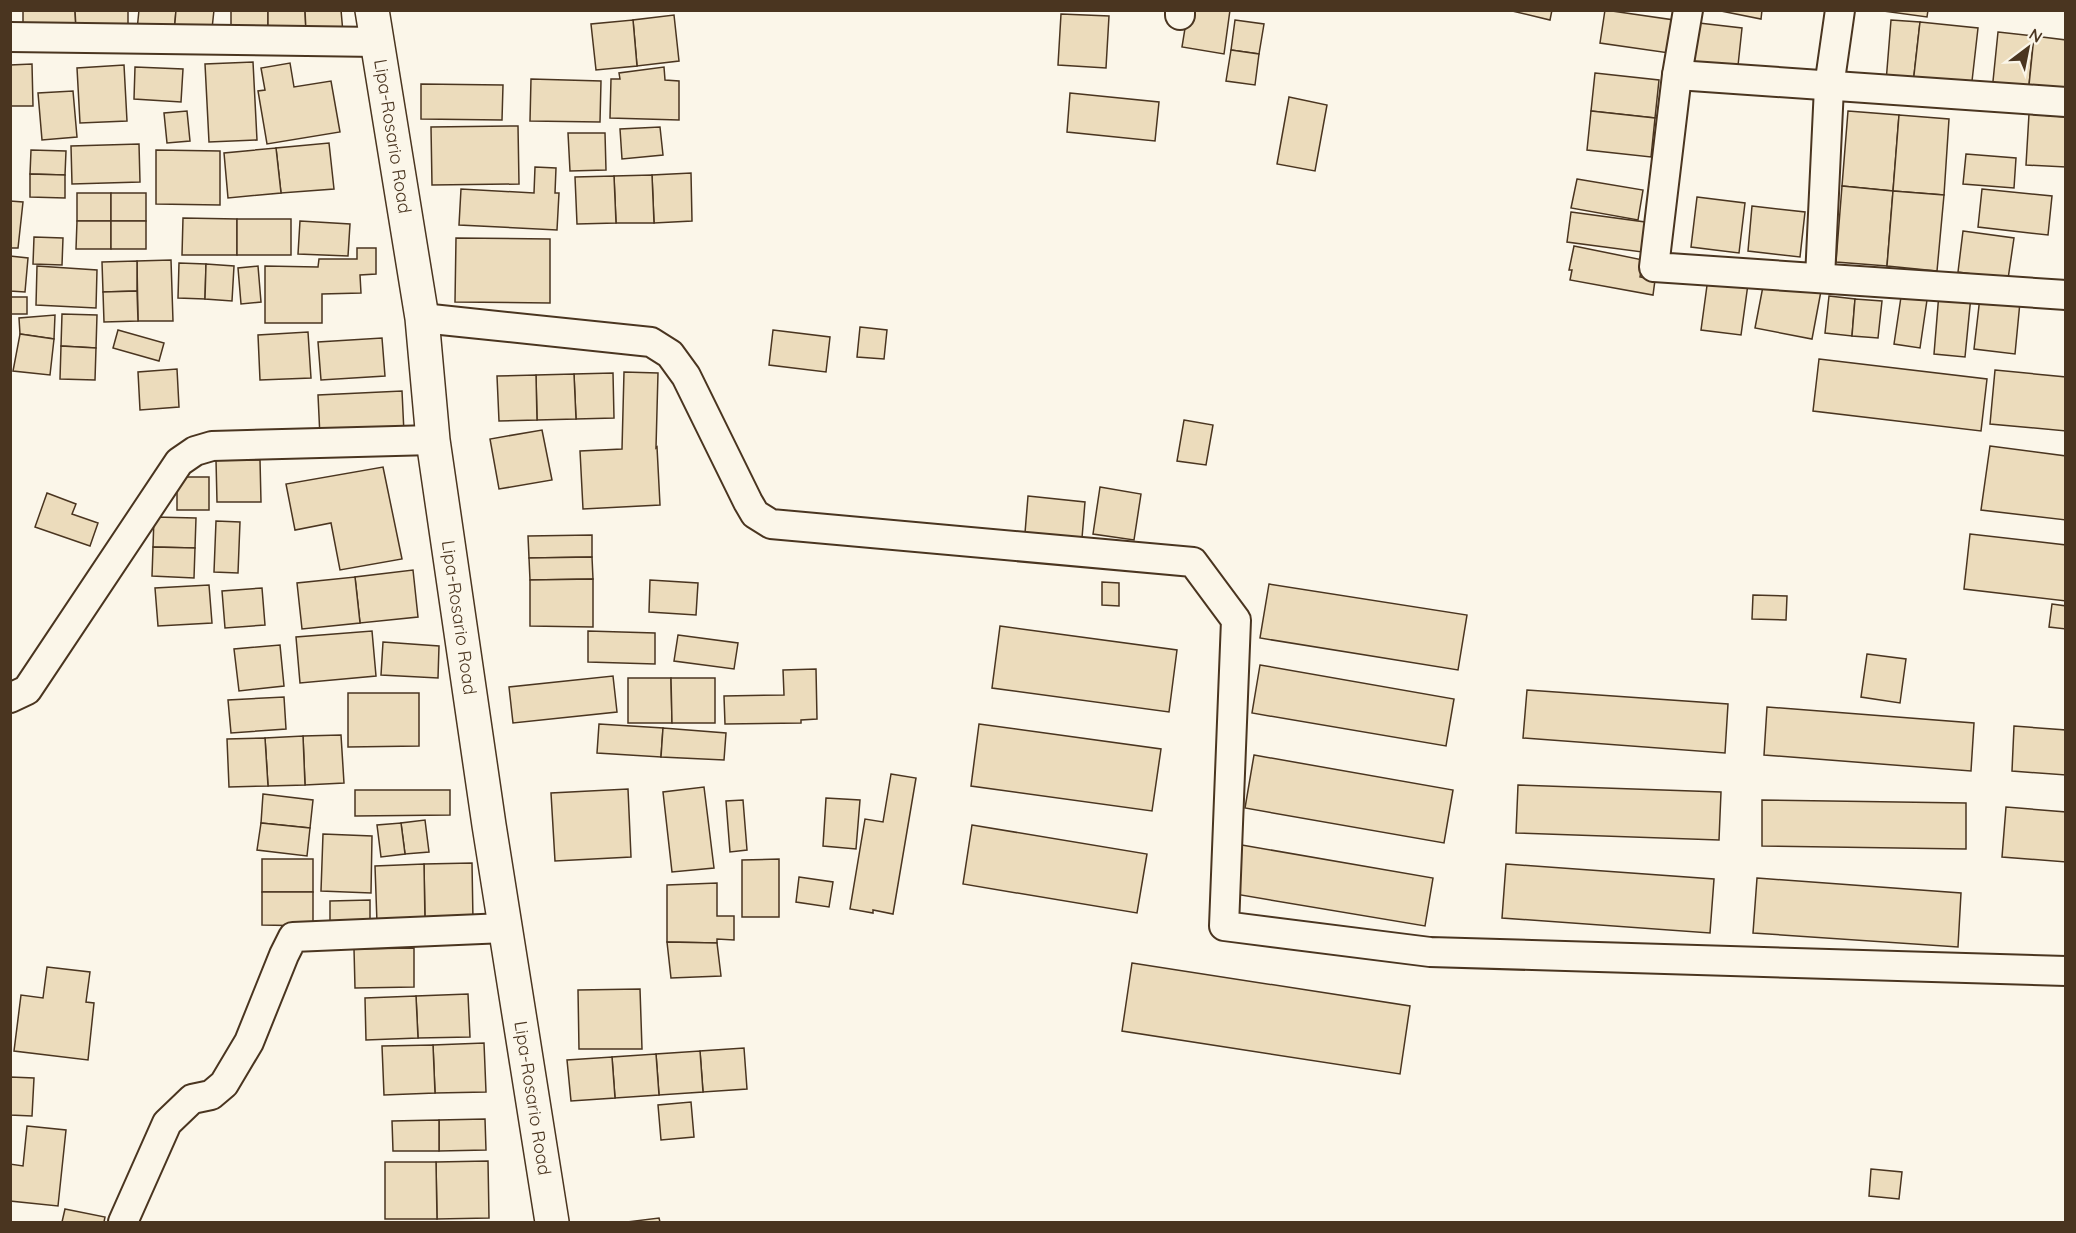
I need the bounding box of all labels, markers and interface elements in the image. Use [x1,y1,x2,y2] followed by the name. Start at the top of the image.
[1998,18,2058,78] north arrow
[2026,24,2046,47] text: N
[369,57,417,215] street label: Lipa-Rosario Road
[437,539,482,696] street label: Lipa-Rosario Road
[509,1019,556,1177] street label: Lipa-Rosario Road

